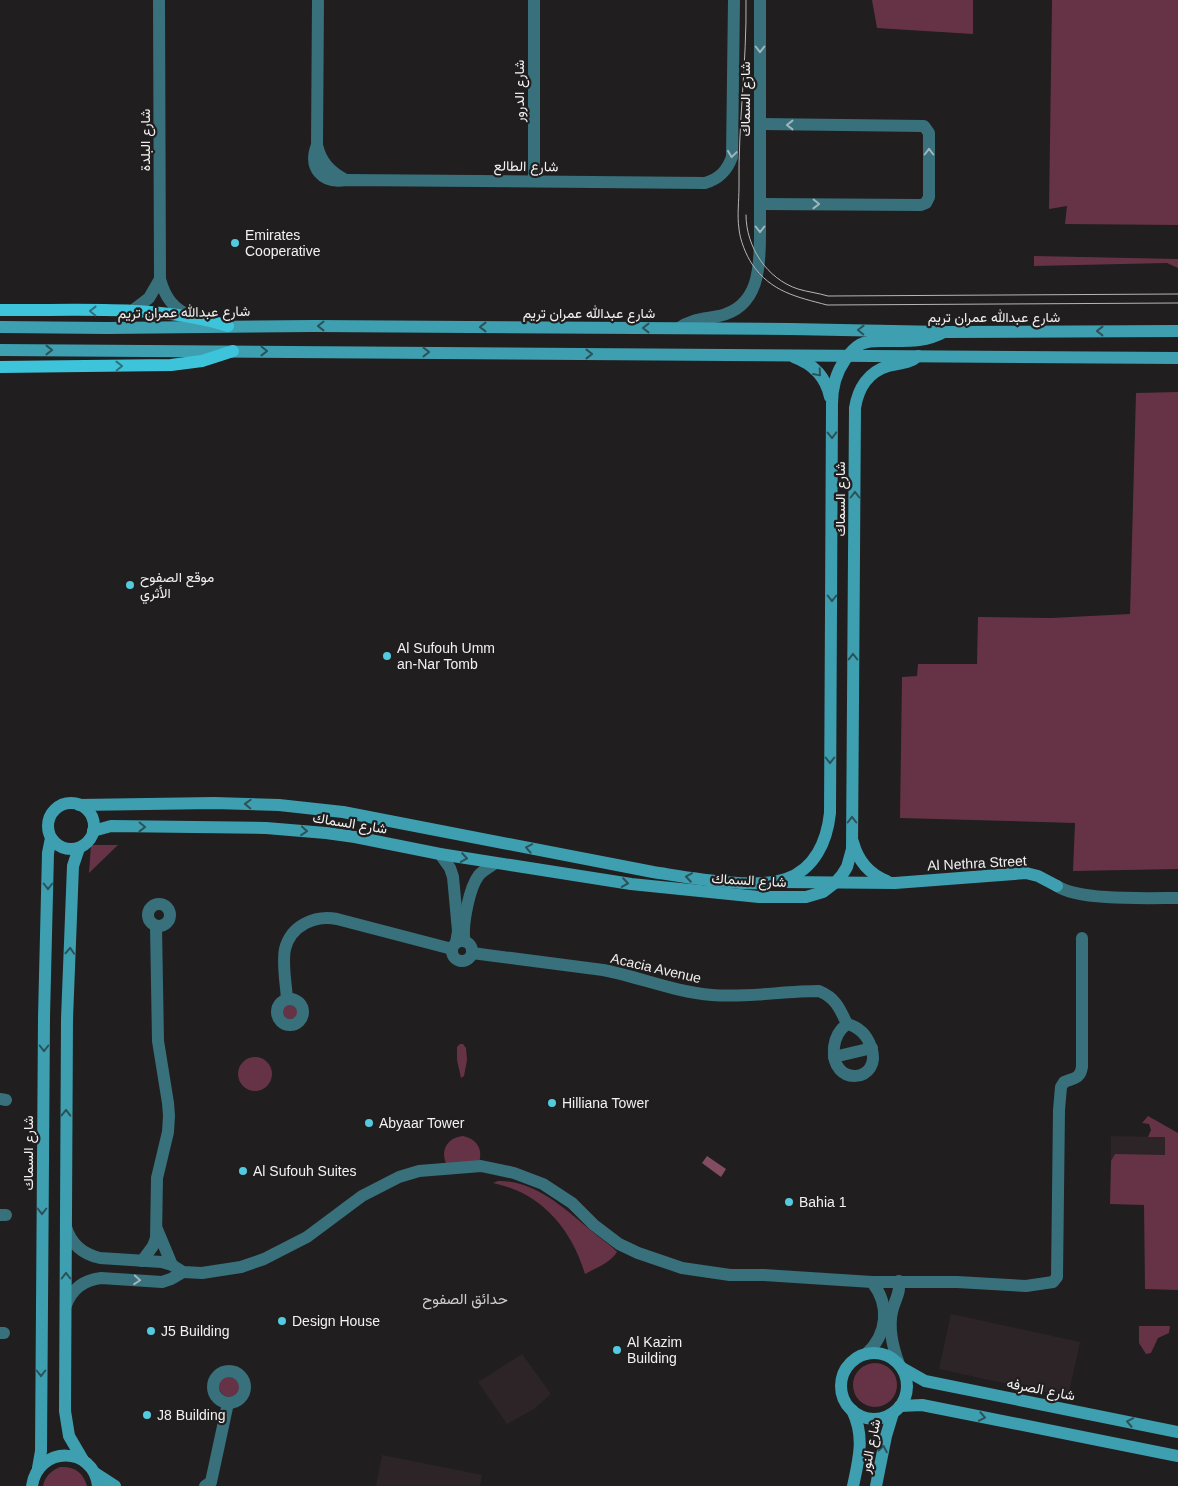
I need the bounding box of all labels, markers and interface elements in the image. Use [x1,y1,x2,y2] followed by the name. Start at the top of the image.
[755,45,765,53] one-way arrow
[511,60,530,123] street label: شارع الدرور
[737,61,756,137] street label: شارع السماك
[137,109,156,171] street label: شارع البلدة
[785,119,793,130] one-way arrow
[924,148,934,156] one-way arrow
[727,150,738,158] one-way arrow
[493,157,559,178] street label: شارع الطالع
[812,199,820,209] one-way arrow
[755,225,765,233] one-way arrow
[245,227,321,259] place label: Emirates Cooperative
[229,237,241,249] marker: Emirates Cooperative
[118,303,250,324] street label: شارع عبدالله عمران تريم
[523,305,655,324] street label: شارع عبدالله عمران تريم
[89,306,96,316] one-way arrow
[928,309,1060,328] street label: شارع عبدالله عمران تريم
[316,321,324,331] one-way arrow
[479,322,486,332] one-way arrow
[641,323,649,333] one-way arrow
[856,325,864,336] one-way arrow
[1096,326,1104,336] one-way arrow
[45,345,53,355] one-way arrow
[260,346,268,356] one-way arrow
[422,347,430,358] one-way arrow
[585,349,593,359] one-way arrow
[115,361,123,371] one-way arrow
[812,367,821,376] one-way arrow
[827,432,837,440] one-way arrow
[832,461,851,537] street label: شارع السماك
[850,491,860,498] one-way arrow
[140,569,214,605] place label: موقع الصفوح الأثري
[124,579,136,591] marker: موقع الصفوح الأثري
[827,594,837,602] one-way arrow
[397,640,495,672] place label: Al Sufouh Umm an-Nar Tomb
[381,650,393,662] marker: Al Sufouh Umm an-Nar Tomb
[848,653,859,661] one-way arrow
[825,757,835,765] one-way arrow
[243,799,251,810] one-way arrow
[311,809,388,840] street label: شارع السماك
[847,815,857,823] one-way arrow
[138,822,146,832] one-way arrow
[300,825,308,836] one-way arrow
[525,843,533,854] one-way arrow
[461,852,469,863] one-way arrow
[927,852,1027,874] street label: Al Nethra Street
[711,870,787,893] street label: شارع السماك
[684,873,693,883] one-way arrow
[621,877,629,888] one-way arrow
[43,882,53,890] one-way arrow
[65,946,76,954] one-way arrow
[609,950,703,986] street label: Acacia Avenue
[38,1045,49,1053] one-way arrow
[562,1095,649,1111] place label: Hilliana Tower
[546,1097,558,1109] marker: Hilliana Tower
[61,1109,71,1116] one-way arrow
[20,1115,39,1191] street label: شارع السماك
[379,1115,465,1131] place label: Abyaar Tower
[363,1117,375,1129] marker: Abyaar Tower
[253,1163,357,1179] place label: Al Sufouh Suites
[237,1165,249,1177] marker: Al Sufouh Suites
[799,1194,847,1210] place label: Bahia 1
[783,1196,795,1208] marker: Bahia 1
[37,1208,47,1215] one-way arrow
[61,1271,71,1279] one-way arrow
[133,1274,141,1285] one-way arrow
[422,1290,508,1310] district label: حدائق الصفوح
[292,1313,380,1329] place label: Design House
[276,1315,288,1327] marker: Design House
[161,1323,230,1339] place label: J5 Building
[145,1325,157,1337] marker: J5 Building
[627,1334,682,1366] place label: Al Kazim Building
[611,1344,623,1356] marker: Al Kazim Building
[36,1370,46,1378] one-way arrow
[1005,1375,1077,1406] street label: شارع الصرفه
[157,1407,226,1423] place label: J8 Building
[141,1409,153,1421] marker: J8 Building
[978,1411,986,1422] one-way arrow
[856,1417,886,1476] street label: شارع النور
[1126,1418,1135,1428] one-way arrow
[878,1445,888,1453] one-way arrow

